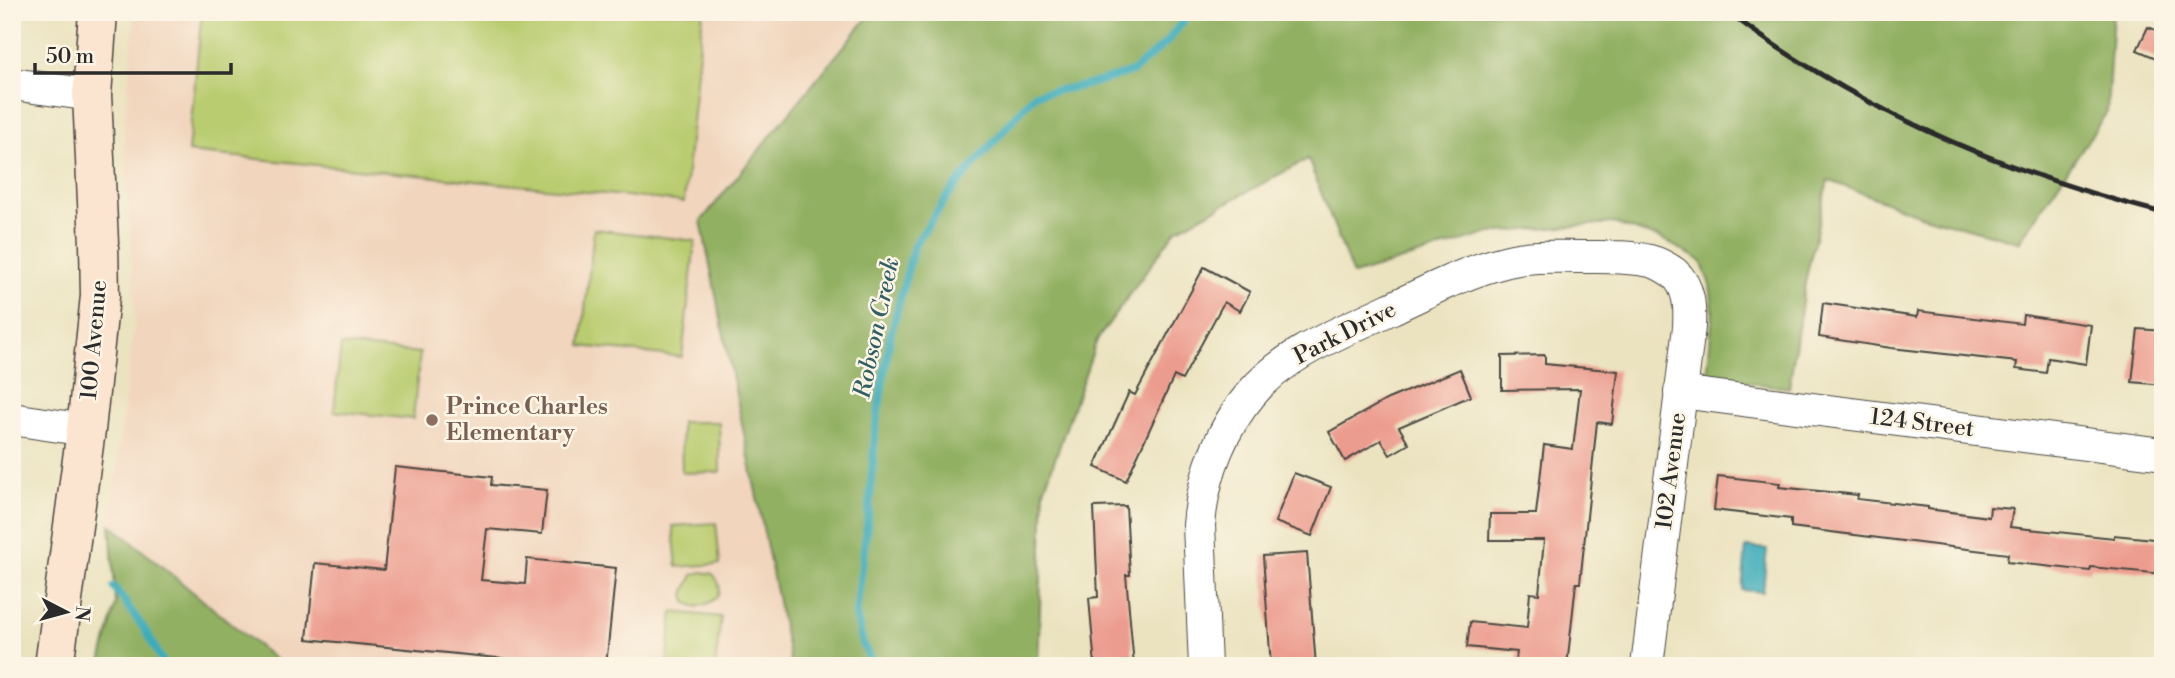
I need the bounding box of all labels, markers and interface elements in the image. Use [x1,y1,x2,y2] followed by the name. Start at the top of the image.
[35,32,231,76] scale bar
[46,44,94,70] text: 50 m
[847,255,907,402] water label: Robson Creek
[75,279,113,401] street label: 100 Avenue
[1289,295,1401,371] street label: Park Drive
[446,393,608,447] place label: Prince Charles Elementary
[1868,403,1976,443] street label: 124 Street
[1650,411,1692,531] street label: 102 Avenue
[424,412,440,428] marker: Prince Charles Elementary
[32,576,102,646] north arrow
[69,605,95,622] text: N

